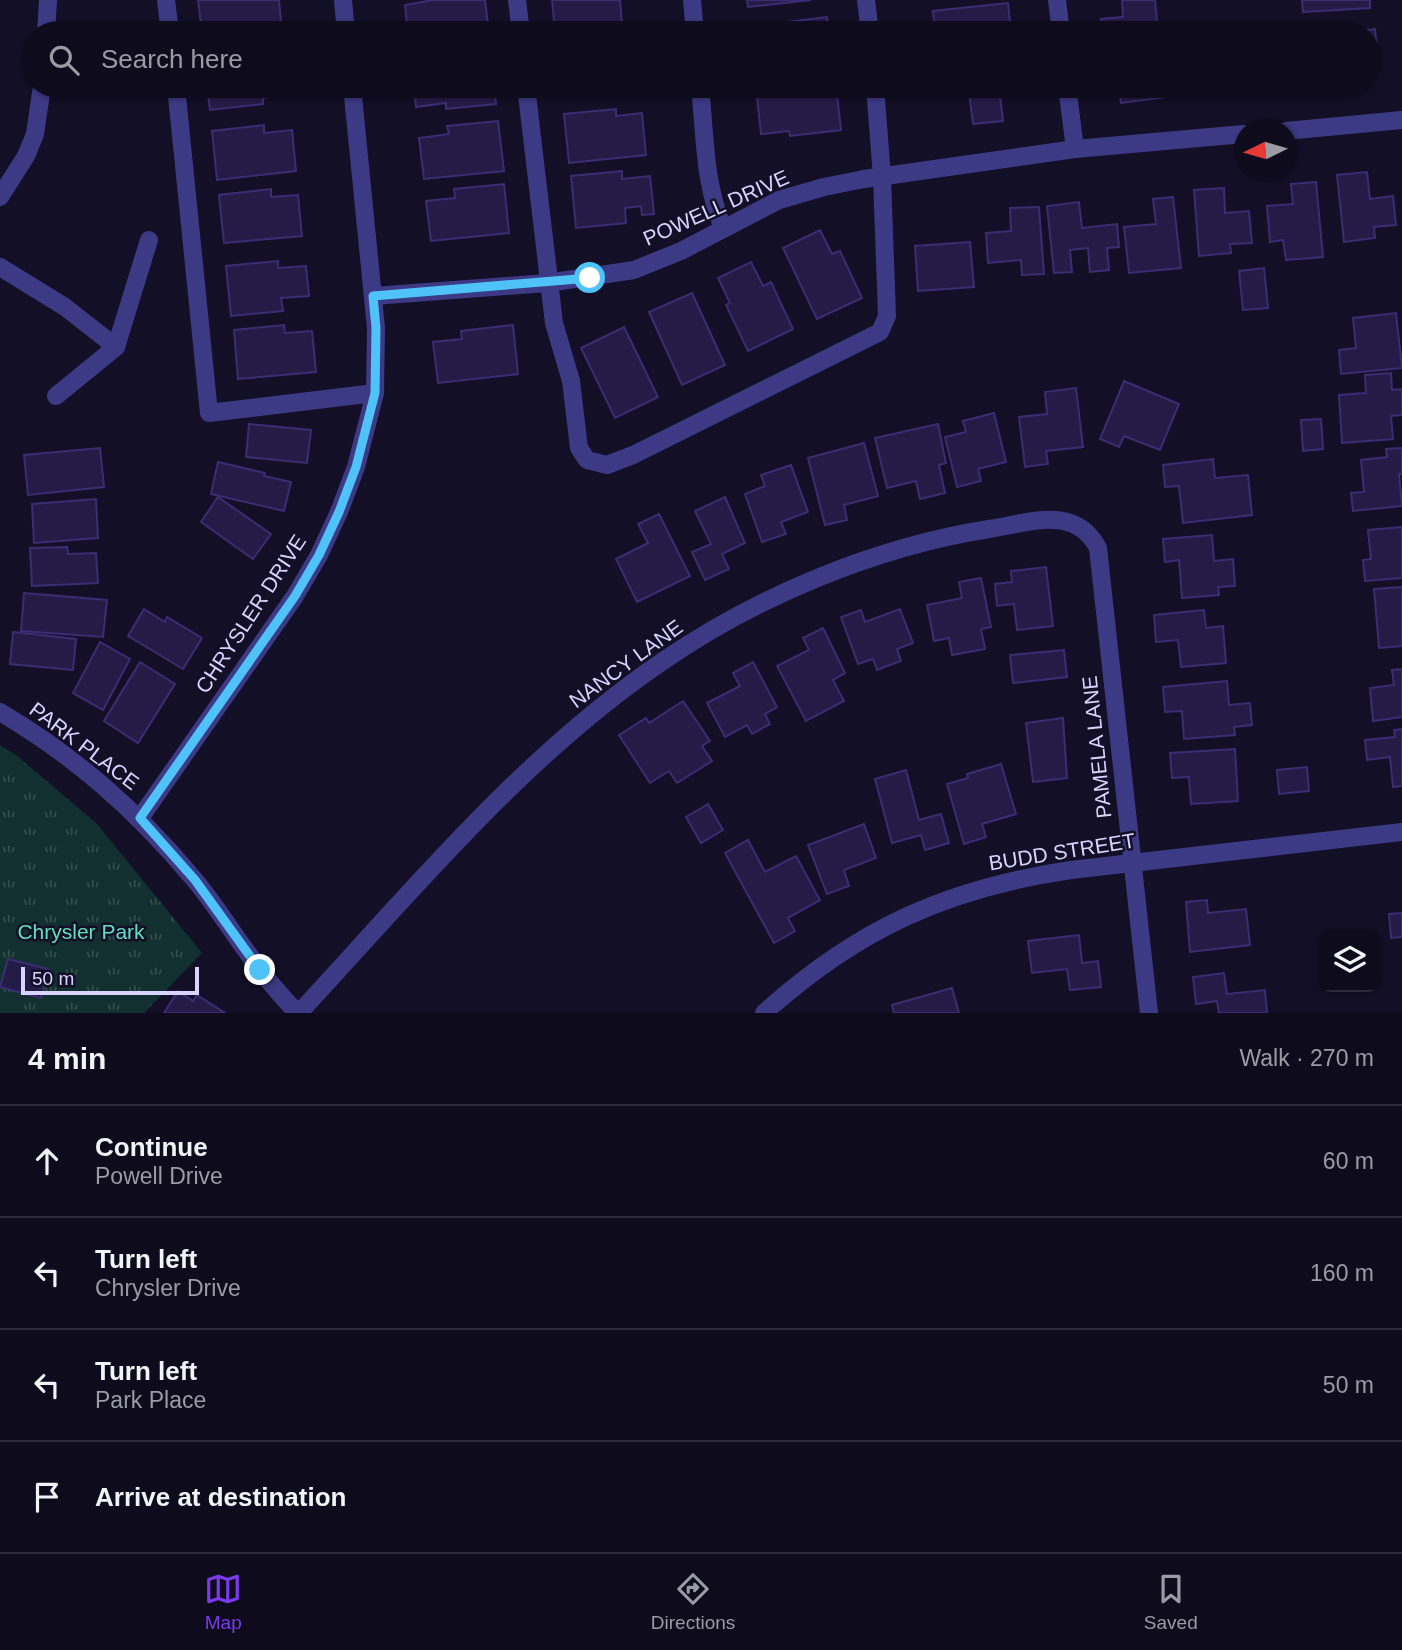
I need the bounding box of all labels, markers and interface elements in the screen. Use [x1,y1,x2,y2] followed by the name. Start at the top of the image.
[21,21,1381,98] search box
[45,41,83,79] icon: search
[101,44,243,74] text: Search here
[1234,119,1297,182] north arrow
[640,165,792,250] street label: POWELL DRIVE
[574,262,605,293] route start
[191,530,310,697] street label: CHRYSLER DRIVE
[565,615,687,712] street label: NANCY LANE
[1078,675,1115,819] street label: PAMELA LANE
[25,697,143,794] street label: PARK PLACE
[987,829,1137,874] street label: BUDD STREET
[17,920,145,943] park label: Chrysler Park
[1318,929,1381,992] map controls
[1318,929,1381,992] button: layers
[244,954,275,985] route end
[21,964,200,996] scale bar
[32,968,74,989] text: 50 m
[28,1042,106,1075] text: 4 min
[1239,1045,1374,1071] text: Walk · 270 m
[95,1132,208,1162] text: Continue
[28,1142,66,1180] icon: ahead
[1323,1148,1374,1174] text: 60 m
[95,1163,223,1189] text: Powell Drive
[95,1244,197,1274] text: Turn left
[28,1254,66,1292] icon: left
[1310,1260,1374,1286] text: 160 m
[95,1275,241,1301] text: Chrysler Drive
[95,1356,197,1386] text: Turn left
[28,1366,66,1404] icon: left
[1323,1372,1374,1398] text: 50 m
[95,1387,206,1413] text: Park Place
[28,1478,66,1516] icon: arrive
[95,1482,346,1512] text: Arrive at destination
[204,1570,242,1634] tab: Map
[651,1570,735,1634] tab: Directions
[1144,1570,1198,1634] tab: Saved

